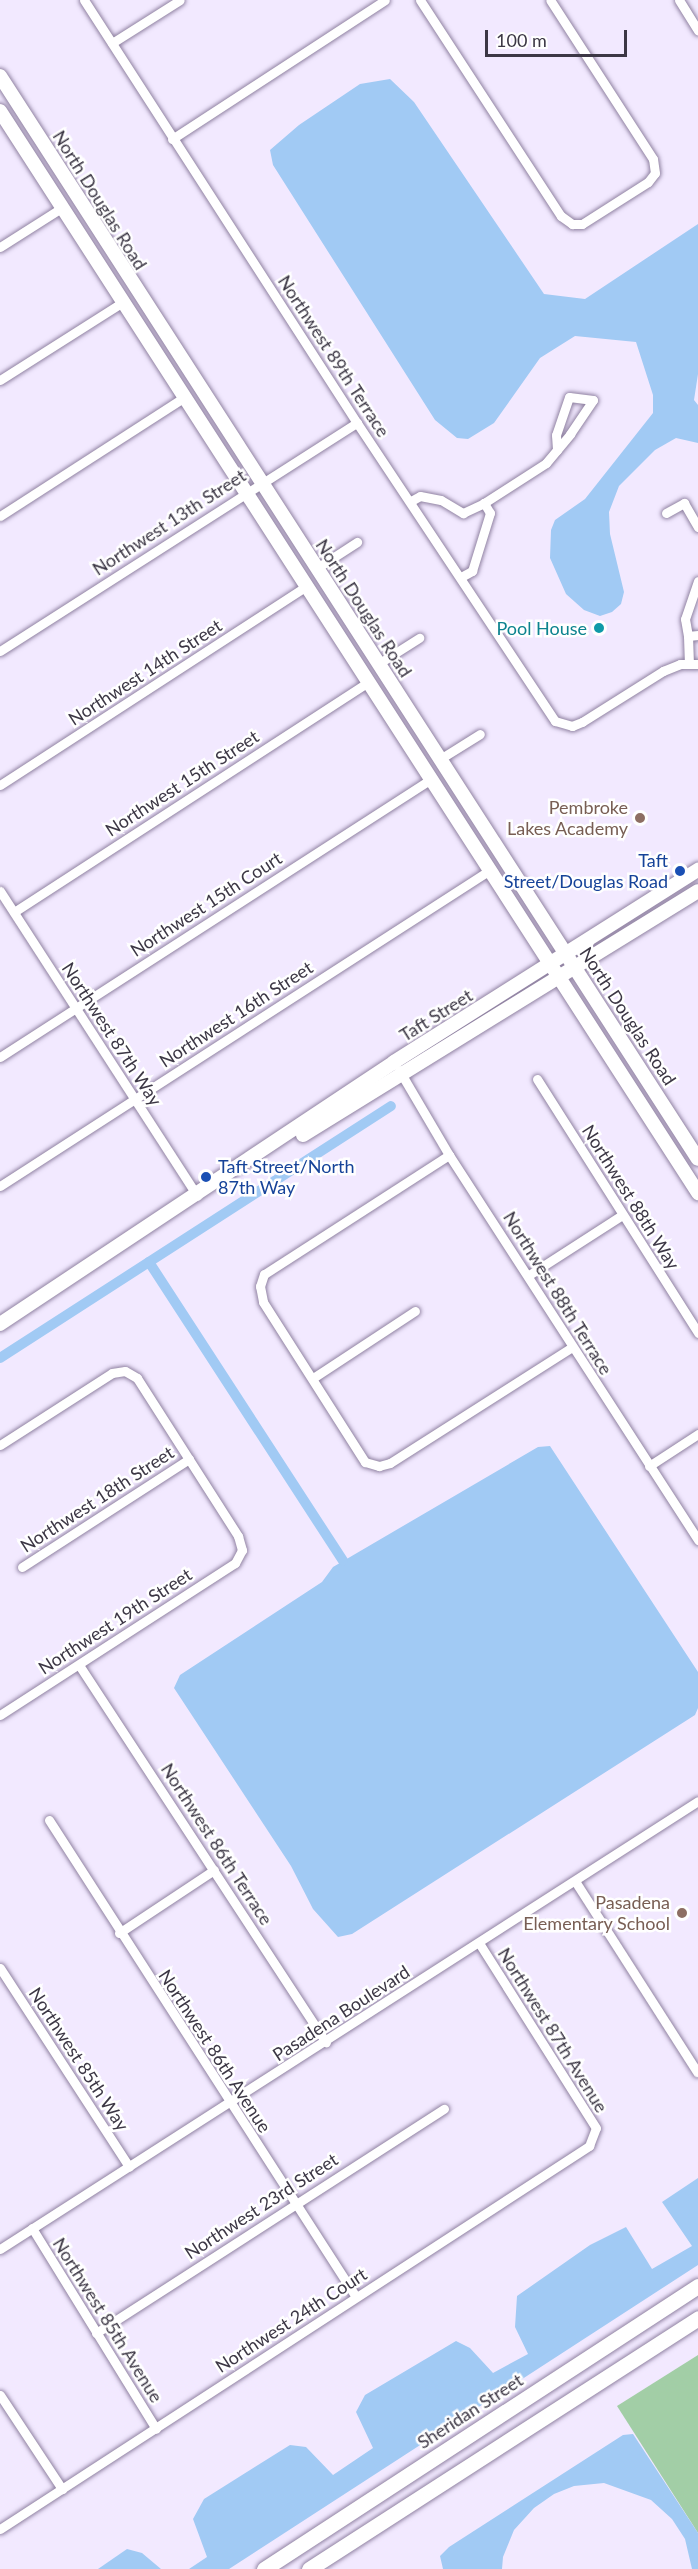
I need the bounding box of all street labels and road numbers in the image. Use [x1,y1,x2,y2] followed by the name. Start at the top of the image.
[48,126,152,274] street label: North Douglas Road
[274,271,394,441] street label: Northwest 89th Terrace
[88,464,250,580] street label: Northwest 13th Street
[311,535,417,681] street label: North Douglas Road
[64,614,226,730] street label: Northwest 14th Street
[101,725,263,841] street label: Northwest 15th Street
[126,847,286,961] street label: Northwest 15th Court
[575,943,681,1089] street label: North Douglas Road
[155,956,317,1072] street label: Northwest 16th Street
[58,958,166,1110] street label: Northwest 87th Way
[396,984,476,1046] street label: Taft Street
[578,1121,684,1273] street label: Northwest 88th Way
[499,1207,617,1379] street label: Northwest 88th Terrace
[16,1441,178,1557] street label: Northwest 18th Street
[34,1563,196,1679] street label: Northwest 19th Street
[157,1759,277,1929] street label: Northwest 86th Terrace
[493,1943,613,2117] street label: Northwest 87th Avenue
[268,1961,414,2065] street label: Pasadena Boulevard
[154,1965,276,2137] street label: Northwest 86th Avenue
[25,1983,133,2135] street label: Northwest 85th Way
[180,2148,342,2264] street label: Northwest 23rd Street
[48,2233,168,2407] street label: Northwest 85th Avenue
[211,2263,371,2377] street label: Northwest 24th Court
[413,2369,527,2453] street label: Sheridan Street

